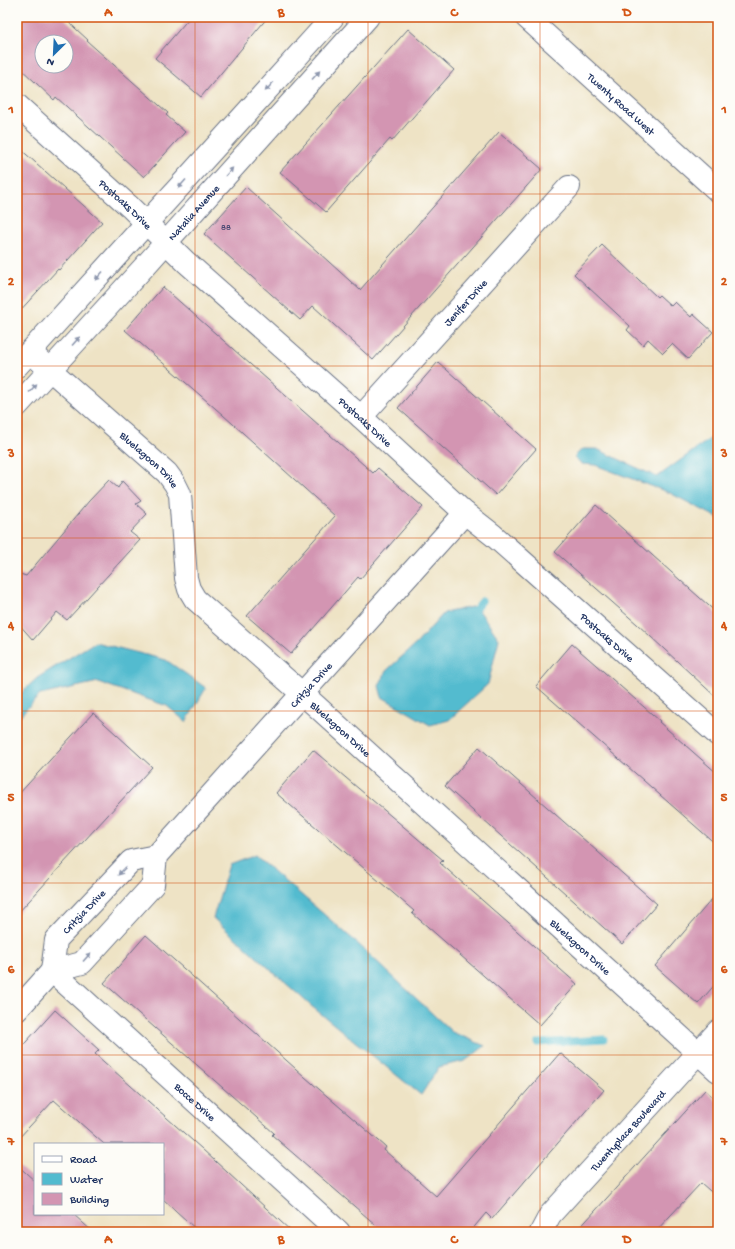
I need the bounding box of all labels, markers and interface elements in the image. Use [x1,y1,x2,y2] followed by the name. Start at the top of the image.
[103,6,113,21] text: A
[277,6,286,21] text: B
[449,6,459,21] text: C
[622,6,632,21] text: D
[34,34,74,74] north arrow
[45,54,56,68] text: N
[311,70,320,80] one-way arrow
[583,71,657,140] street label: Twenty Road West
[264,82,274,92] one-way arrow
[7,103,14,118] text: 1
[720,103,727,118] text: 1
[224,167,233,176] one-way arrow
[95,177,153,233] street label: Postoaks Drive
[177,178,186,189] one-way arrow
[167,183,223,244] street label: Natalia Avenue
[221,223,231,234] house number: 88
[94,271,103,281] one-way arrow
[8,275,15,290] text: 2
[721,275,728,290] text: 2
[442,277,491,329] street label: Jenifer Drive
[71,336,81,346] one-way arrow
[29,383,38,393] one-way arrow
[334,395,394,450] street label: Postoaks Drive
[116,429,180,491] street label: Bluelagoon Drive
[7,447,15,462] text: 3
[720,447,728,462] text: 3
[576,611,636,666] street label: Postoaks Drive
[7,619,15,634] text: 4
[720,619,728,634] text: 4
[289,660,336,711] street label: Critzia Drive
[306,699,372,761] street label: Bluelagoon Drive
[8,791,15,806] text: 5
[721,791,728,806] text: 5
[117,866,127,876] one-way arrow
[61,888,109,937] street label: Critzia Drive
[546,917,612,978] street label: Bluelagoon Drive
[82,952,92,962] one-way arrow
[8,963,15,978] text: 6
[721,963,728,978] text: 6
[170,1081,217,1125] street label: Bocce Drive
[588,1087,670,1175] street label: Twentyplace Boulevard
[7,1135,16,1150] text: 7
[720,1135,729,1150] text: 7
[34,1143,164,1215] legend
[70,1154,97,1168] text: Road
[70,1174,104,1188] text: Water
[69,1194,109,1208] text: Building
[103,1233,113,1248] text: A
[277,1233,286,1248] text: B
[449,1233,459,1248] text: C
[622,1233,632,1248] text: D

